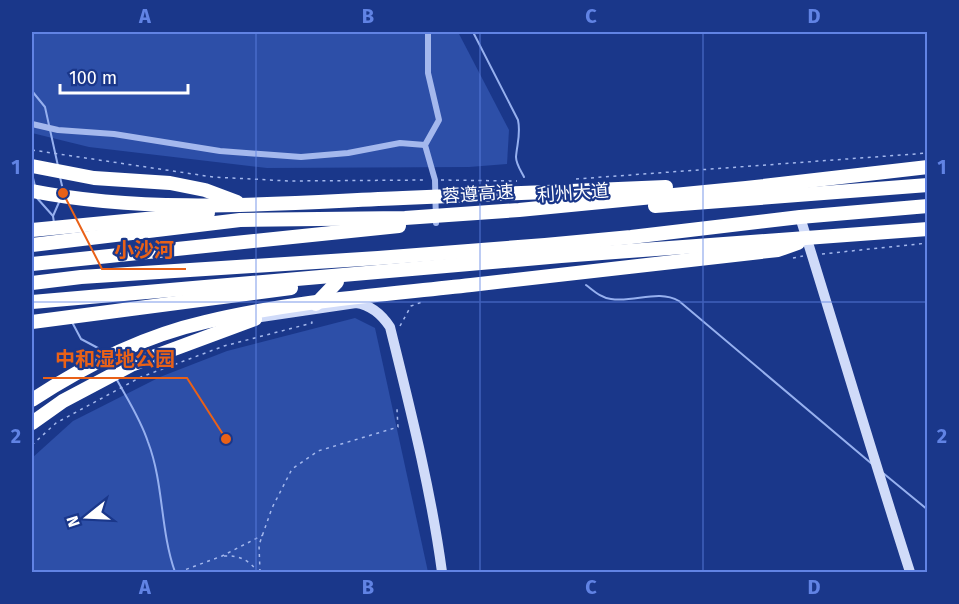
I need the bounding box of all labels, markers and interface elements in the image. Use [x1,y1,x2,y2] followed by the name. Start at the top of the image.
[138,4,152,28] text: A
[362,4,374,28] text: B
[585,4,597,28] text: C
[807,4,821,28] text: D
[60,57,188,95] scale bar
[69,67,117,89] text: 100 m
[11,155,21,179] text: 1
[937,155,947,179] text: 1
[536,180,610,206] street label: 利州大道
[441,181,515,207] street label: 蓉遵高速
[102,231,186,269] callout: 小沙河
[114,238,174,262] text: 小沙河
[43,340,187,378] callout: 中和湿地公园
[55,347,175,371] text: 中和湿地公园
[11,424,21,448] text: 2
[937,424,947,448] text: 2
[57,487,117,547] north arrow
[63,514,84,529] text: N
[138,575,152,599] text: A
[362,575,374,599] text: B
[585,575,597,599] text: C
[807,575,821,599] text: D

